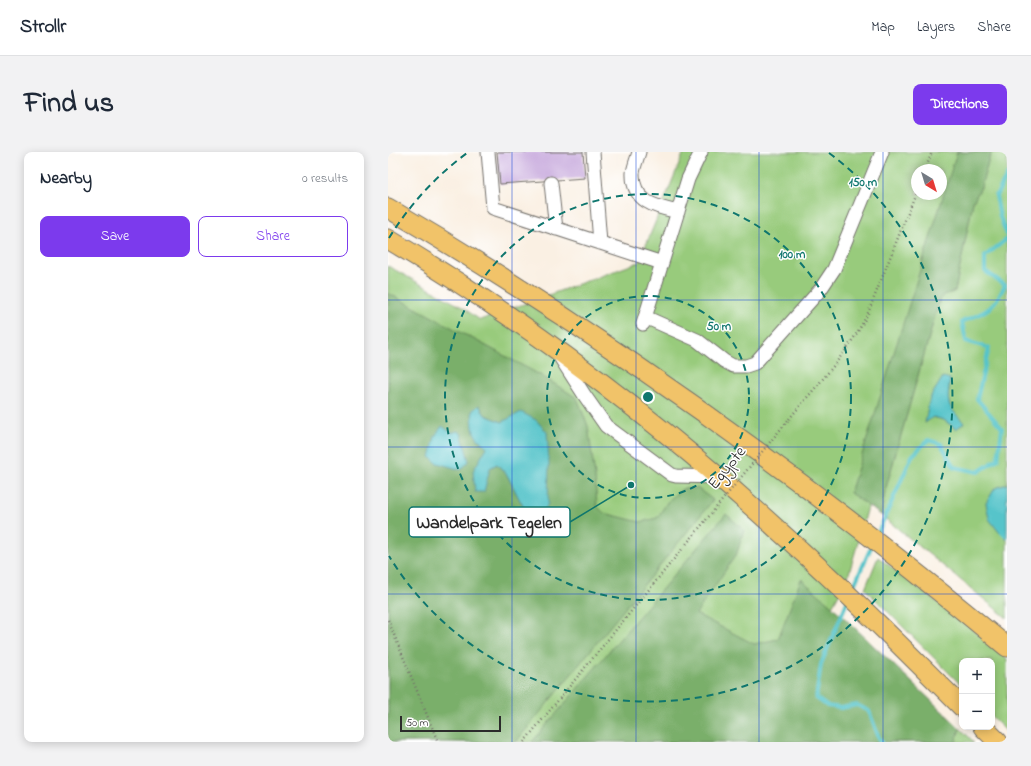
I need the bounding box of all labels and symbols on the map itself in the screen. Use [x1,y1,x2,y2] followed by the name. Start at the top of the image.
[911,164,947,200] north arrow
[849,174,878,192] text: 150 m
[779,246,806,264] text: 100 m
[707,318,732,336] text: 50 m
[641,390,655,404] centre of rings
[702,440,754,496] street label: Egypte
[409,507,570,537] callout: Wandelpark Tegelen
[416,511,562,538] text: Wandelpark Tegelen
[400,714,501,733] scale bar

